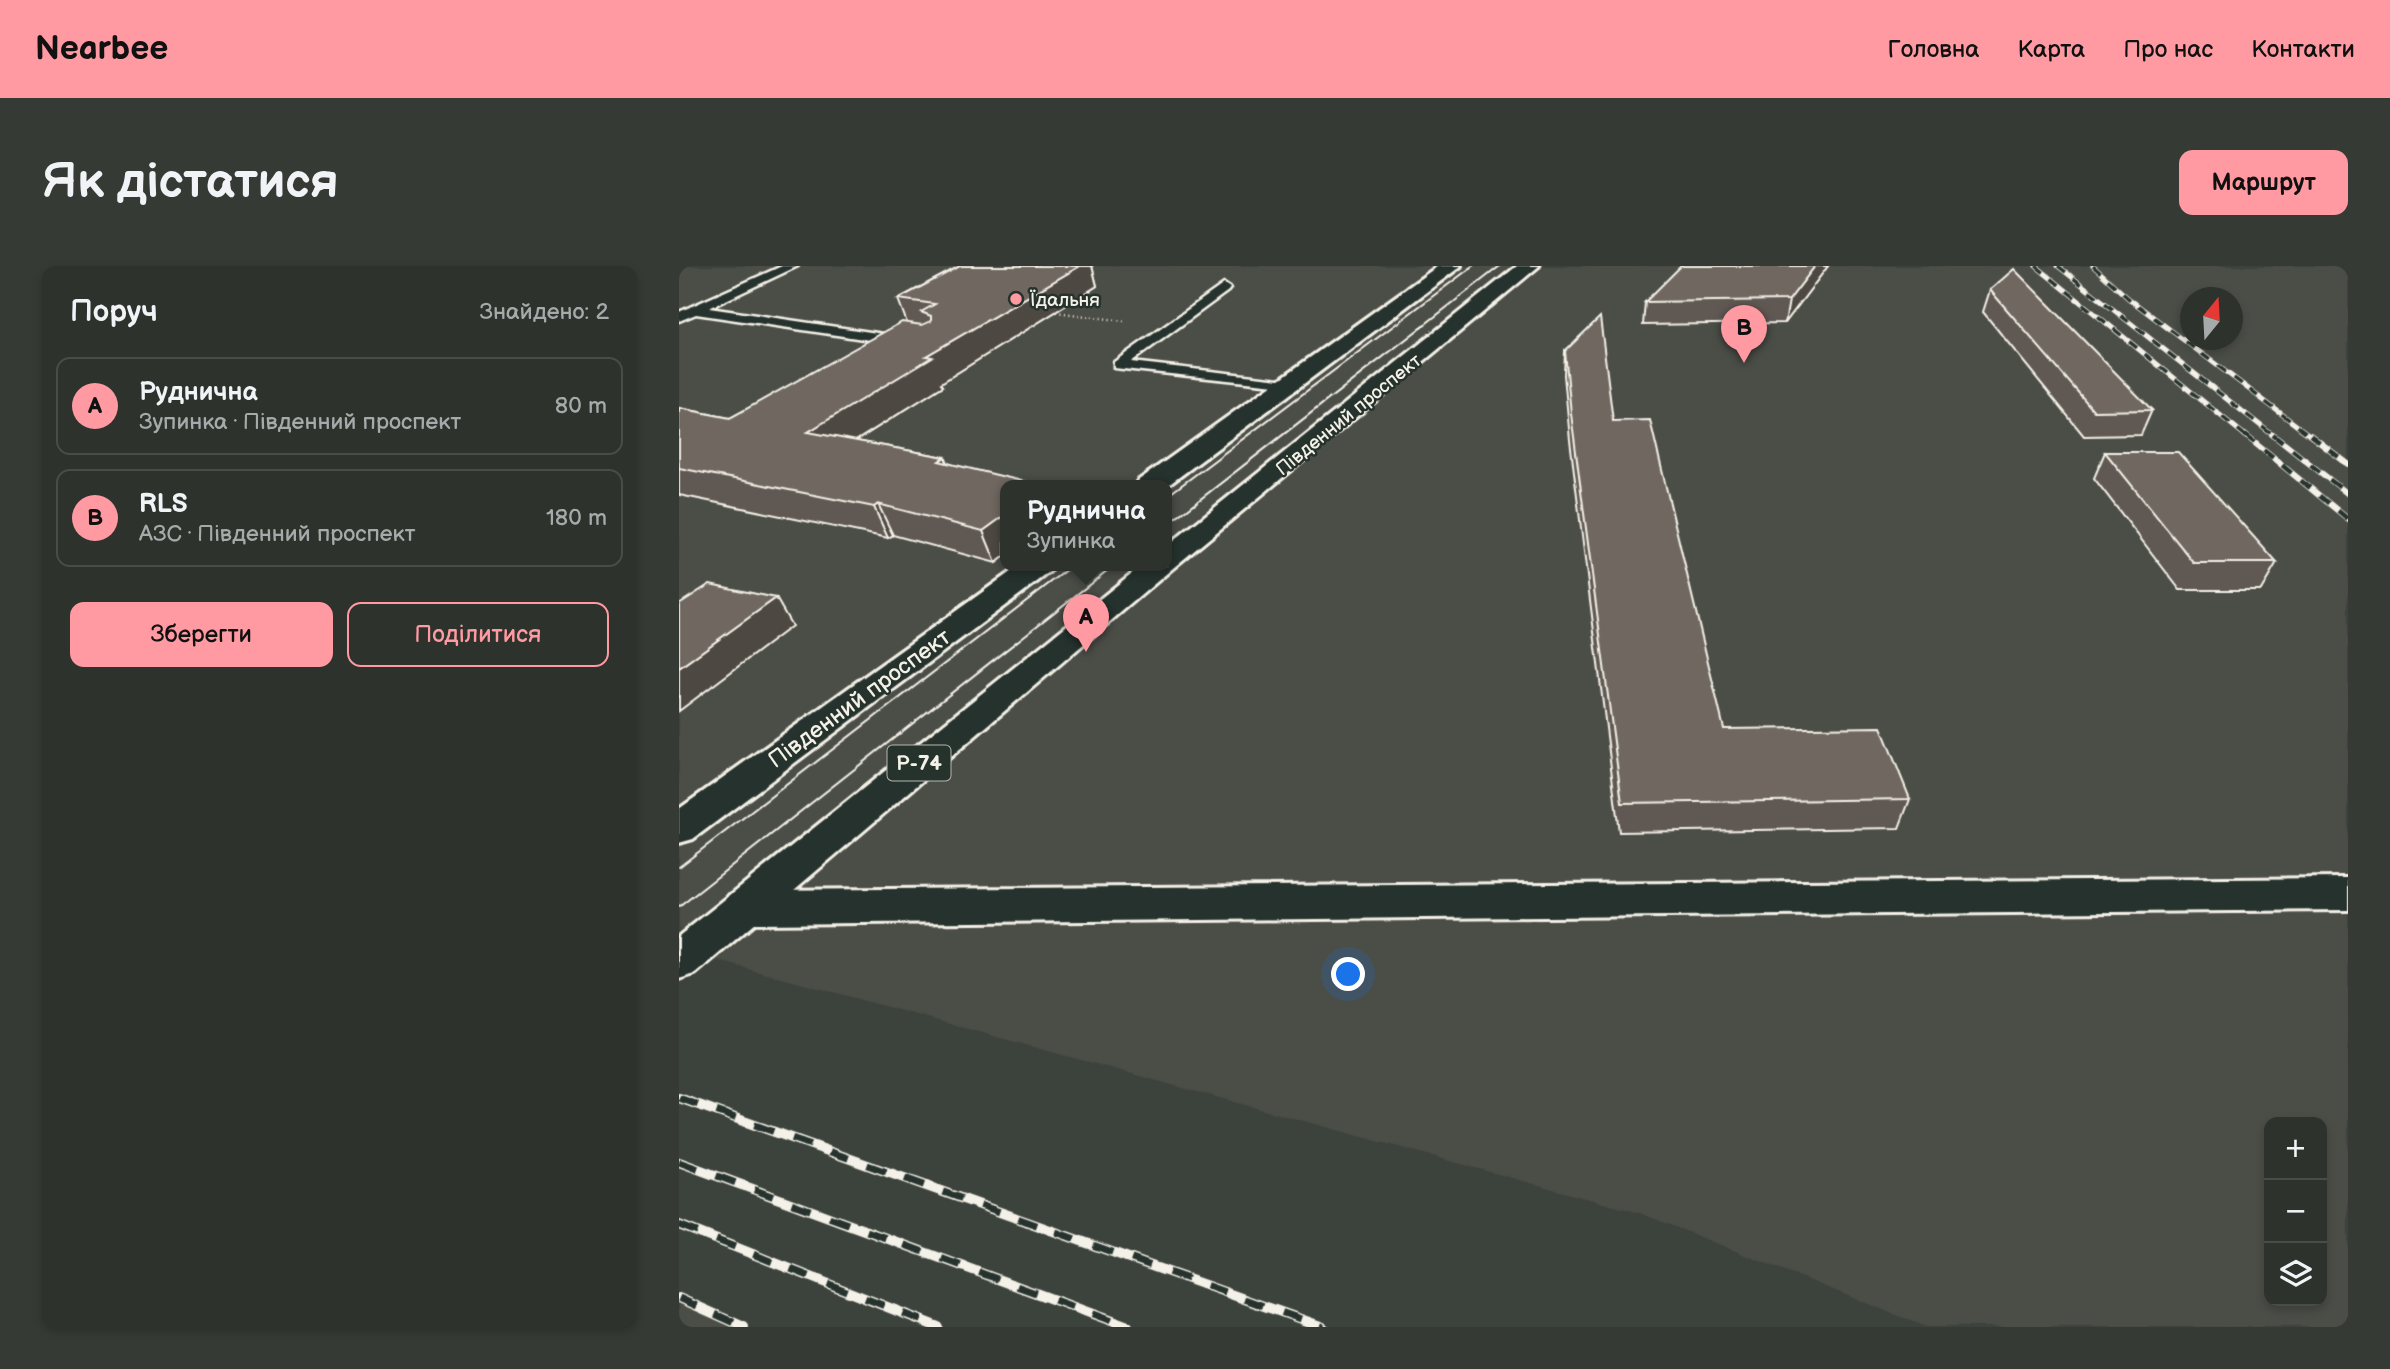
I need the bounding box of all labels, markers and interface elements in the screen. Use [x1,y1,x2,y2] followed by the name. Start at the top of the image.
[35,29,168,69] text: Nearbee
[1888,35,1980,64] text: Головна
[2018,35,2085,64] text: Карта
[2123,35,2213,64] text: Про нас
[2251,35,2355,64] text: Контакти
[2179,150,2348,215] button: Маршрут
[42,153,339,212] text: Як дістатися
[2180,287,2243,350] north arrow
[1029,289,1100,312] place label: Їдальня
[1008,291,1024,307] marker: Їдальня
[70,294,158,330] text: Поруч
[480,298,609,326] text: Знайдено: 2
[1721,305,1767,363] pin: B
[1272,349,1426,481] street label: Південний проспект
[139,377,258,408] text: Руднична
[88,392,102,420] text: A
[555,392,607,420] text: 80 m
[139,408,461,436] text: Зупинка · Південний проспект
[1000,480,1172,571] popup
[139,489,188,520] text: RLS
[1027,496,1145,527] text: Руднична
[87,504,103,532] text: B
[546,504,607,532] text: 180 m
[139,520,416,548] text: АЗС · Південний проспект
[1027,527,1115,555] text: Зупинка
[1063,594,1109,652] pin: A
[70,602,333,667] button: Зберегти
[347,602,609,667] button: Поділитися
[763,623,956,774] street label: Південний проспект
[887,746,951,780] road number: Р-74
[1331,957,1365,991] your location
[2264,1117,2327,1306] map controls
[2264,1117,2327,1180] button: +
[2264,1180,2327,1243] button: −
[2264,1243,2327,1306] button: layers

